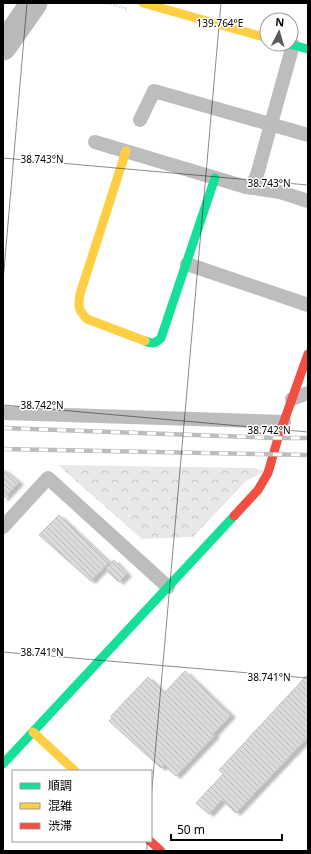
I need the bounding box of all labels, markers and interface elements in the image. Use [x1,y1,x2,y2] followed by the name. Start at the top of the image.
[259,12,299,52] north arrow
[275,14,285,29] text: N
[197,16,243,30] text: 139.764°E
[20,152,64,166] text: 38.743°N
[247,176,291,190] text: 38.743°N
[20,398,64,412] text: 38.742°N
[247,423,291,437] text: 38.742°N
[20,645,64,659] text: 38.741°N
[247,670,291,684] text: 38.741°N
[12,770,152,842] legend
[48,777,72,794] text: 順調
[48,797,72,814] text: 混雑
[171,816,282,842] scale bar
[48,817,72,834] text: 渋滞
[177,821,205,838] text: 50 m

